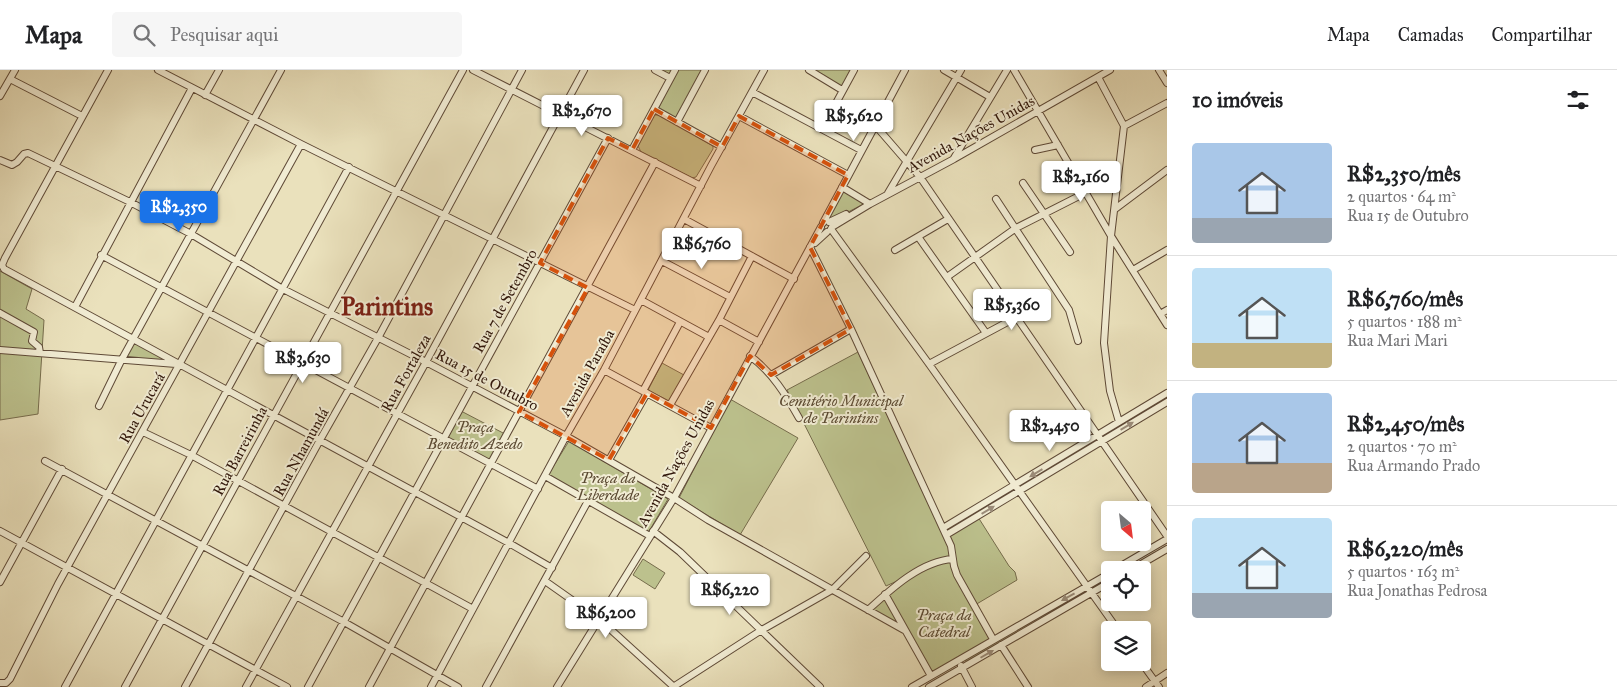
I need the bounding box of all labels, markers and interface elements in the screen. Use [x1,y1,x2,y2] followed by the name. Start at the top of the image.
[112,12,462,57] search box
[25,20,82,50] text: Mapa
[130,21,158,49] icon: search
[170,23,278,46] text: Pesquisar aqui
[1327,24,1370,46] text: Mapa
[1398,24,1464,46] text: Camadas
[1492,24,1592,46] text: Compartilhar
[1564,86,1592,114] icon: filters
[1192,87,1283,113] text: 10 imóveis
[903,92,1038,177] street label: Avenida Nações Unidas
[536,94,628,137] pin: R$2,670
[808,100,900,142] pin: R$5,620
[552,101,612,120] text: R$2,670
[825,106,883,125] text: R$5,620
[1035,160,1127,203] pin: R$2,160
[1347,161,1461,187] text: R$2,350/mês
[1232,163,1292,223] icon: home
[1052,167,1110,186] text: R$2,160
[1347,187,1456,206] text: 2 quartos · 64 m²
[133,190,225,233] pin: R$2,350
[151,197,207,216] text: R$2,350
[1347,206,1469,225] text: Rua 15 de Outubro
[656,228,748,270] pin: R$6,760
[673,234,731,253] text: R$6,760
[469,246,541,356] street label: Rua 7 de Setembro
[1347,286,1463,312] text: R$6,760/mês
[966,288,1058,331] pin: R$5,360
[1232,288,1292,348] icon: home
[341,291,433,322] district label: Parintins
[984,295,1040,314] text: R$5,360
[1347,312,1462,331] text: 5 quartos · 188 m²
[555,326,619,420] street label: Avenida Paraíba
[377,331,435,415] street label: Rua Fortaleza
[1347,331,1448,350] text: Rua Mari Mari
[257,342,349,384] pin: R$3,630
[432,345,542,415] street label: Rua 15 de Outubro
[275,348,331,367] text: R$3,630
[115,369,169,446] street label: Rua Urucará
[779,392,905,427] park label: Cemitério Municipal de Parintins
[633,396,718,531] street label: Avenida Nações Unidas
[209,403,271,499] street label: Rua Barreirinha
[269,404,333,499] street label: Rua Nhamundá
[1004,410,1096,452] pin: R$2,450
[1347,411,1464,437] text: R$2,450/mês
[1232,413,1292,473] icon: home
[1020,416,1080,435] text: R$2,450
[426,418,523,453] park label: Praça Benedito Azedo
[1120,422,1133,431] one-way arrow
[1347,437,1457,456] text: 2 quartos · 70 m²
[1347,456,1480,475] text: Rua Armando Prado
[576,469,639,504] park label: Praça da Liberdade
[1029,469,1042,478] one-way arrow
[1101,501,1151,551] north arrow
[1101,501,1151,671] map controls
[981,506,994,515] one-way arrow
[1347,536,1463,562] text: R$6,220/mês
[1232,538,1292,598] icon: home
[1101,561,1151,611] button: locate
[1347,562,1459,581] text: 5 quartos · 163 m²
[684,574,776,616] pin: R$6,220
[701,580,759,599] text: R$6,220
[1347,581,1487,600] text: Rua Jonathas Pedrosa
[1061,593,1075,601] one-way arrow
[560,596,652,639] pin: R$6,200
[576,603,636,622] text: R$6,200
[916,606,972,641] park label: Praça da Catedral
[1101,621,1151,671] button: layers
[980,649,993,658] one-way arrow

